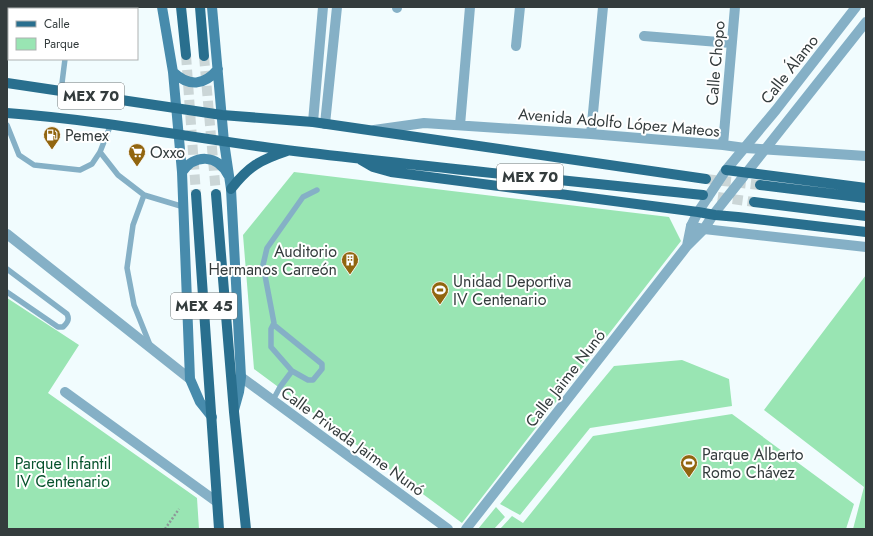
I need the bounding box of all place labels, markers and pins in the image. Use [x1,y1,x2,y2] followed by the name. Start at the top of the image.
[65,124,109,147] place label: Pemex
[42,125,62,150] fuel station icon: Pemex
[150,141,185,164] place label: Oxxo
[127,142,147,167] supermarket icon: Oxxo
[209,240,337,281] place label: Auditorio Hermanos Carreón
[340,250,360,275] building icon: Auditorio Hermanos Carreón
[453,270,572,311] place label: Unidad Deportiva IV Centenario
[430,280,450,305] sports icon: Unidad Deportiva IV Centenario
[702,443,804,484] place label: Parque Alberto Romo Chávez
[679,453,699,478] sports icon: Parque Alberto Romo Chávez

